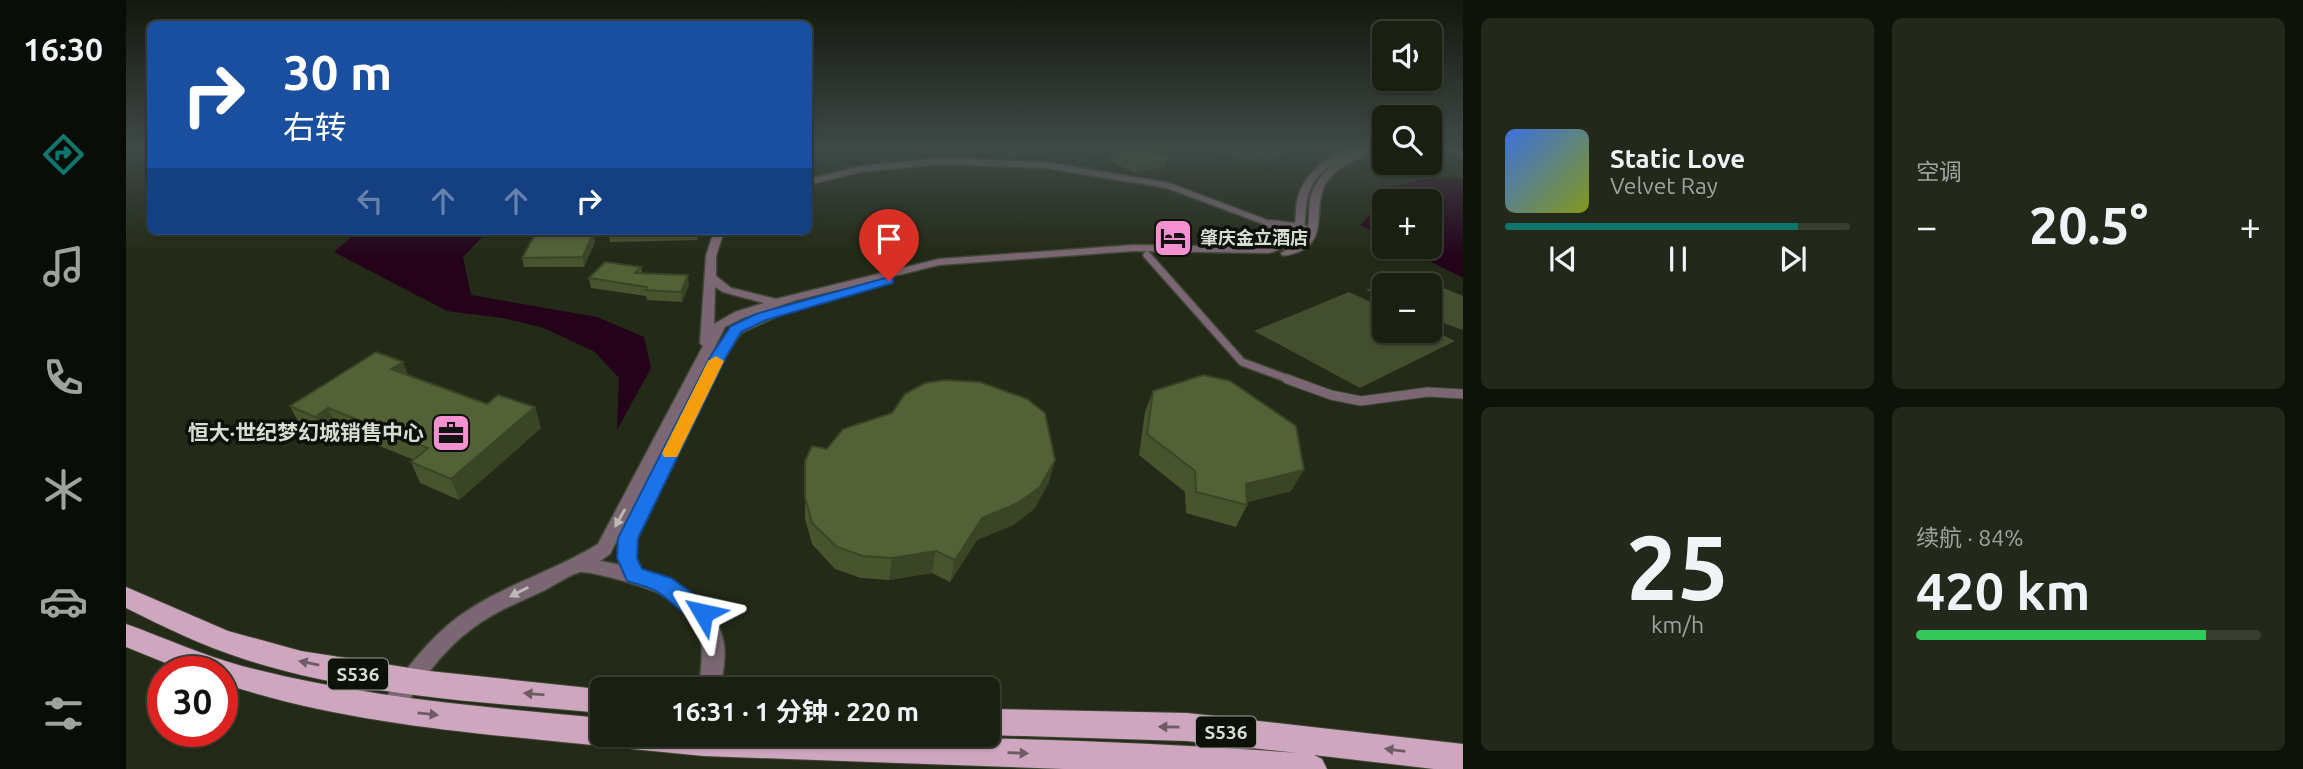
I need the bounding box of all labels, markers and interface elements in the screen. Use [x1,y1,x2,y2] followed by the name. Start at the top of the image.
[1372,21,1442,343] map controls
[1372,21,1442,91] button: sound
[23,31,103,67] text: 16:30
[283,44,392,99] text: 30 m
[168,49,259,140] icon: right
[1372,105,1442,175] button: search
[283,109,347,145] text: 右转
[39,130,88,179] icon: directions
[1610,144,1745,173] text: Static Love
[1916,159,1962,184] text: 空调
[1610,173,1718,198] text: Velvet Ray
[351,182,389,220] icon: left
[424,182,462,220] icon: ahead
[497,182,535,220] icon: ahead
[570,182,608,220] icon: right
[1372,189,1442,259] button: +
[2029,196,2148,254] text: 20.5°
[1916,205,1937,247] text: −
[2240,205,2261,247] text: +
[859,209,919,281] pin
[1152,217,1194,259] hotel icon: 肇庆金立酒店
[870,220,908,258] icon: arrive
[1200,227,1308,247] place label: 肇庆金立酒店
[1544,240,1582,278] icon: previous
[1659,240,1697,278] icon: pause
[1774,240,1812,278] icon: next
[39,242,88,291] icon: music
[1372,273,1442,343] button: −
[39,353,88,402] icon: phone
[430,412,472,454] office icon: 恒大·世纪梦幻城销售中心
[188,420,424,444] place label: 恒大·世纪梦幻城销售中心
[39,465,88,514] icon: climate
[614,508,626,528] one-way arrow
[1626,515,1729,617] text: 25
[1916,525,2023,550] text: 续航 · 84%
[1916,562,2090,620] text: 420 km
[666,576,740,650] position arrow
[39,577,88,626] icon: car
[509,586,529,598] one-way arrow
[1651,612,1704,637] text: km/h
[147,656,238,747] speed limit sign: 30
[298,658,320,669] one-way arrow
[328,659,388,690] road number: S536
[523,688,545,699] one-way arrow
[39,689,88,738] icon: filters
[671,697,919,726] text: 16:31 · 1 分钟 · 220 m
[417,709,439,720] one-way arrow
[1196,716,1256,748] road number: S536
[1158,721,1180,733] one-way arrow
[1384,744,1406,755] one-way arrow
[1008,748,1030,759] one-way arrow

